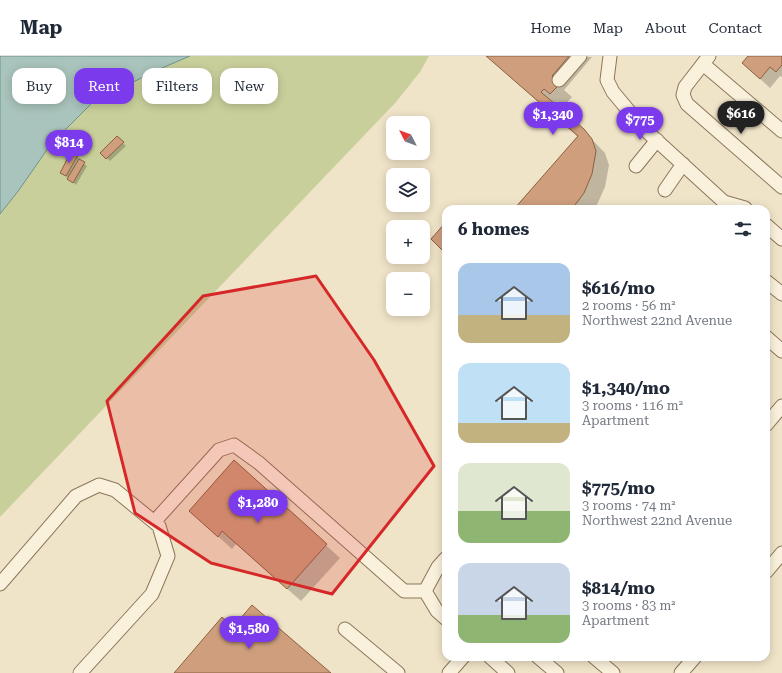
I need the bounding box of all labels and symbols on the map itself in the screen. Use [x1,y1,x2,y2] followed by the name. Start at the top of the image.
[717,101,765,135] pin: $616
[520,102,586,136] pin: $1,340
[616,107,664,141] pin: $775
[386,116,430,160] north arrow
[45,130,93,164] pin: $814
[225,490,291,524] pin: $1,280
[216,616,282,650] pin: $1,580

